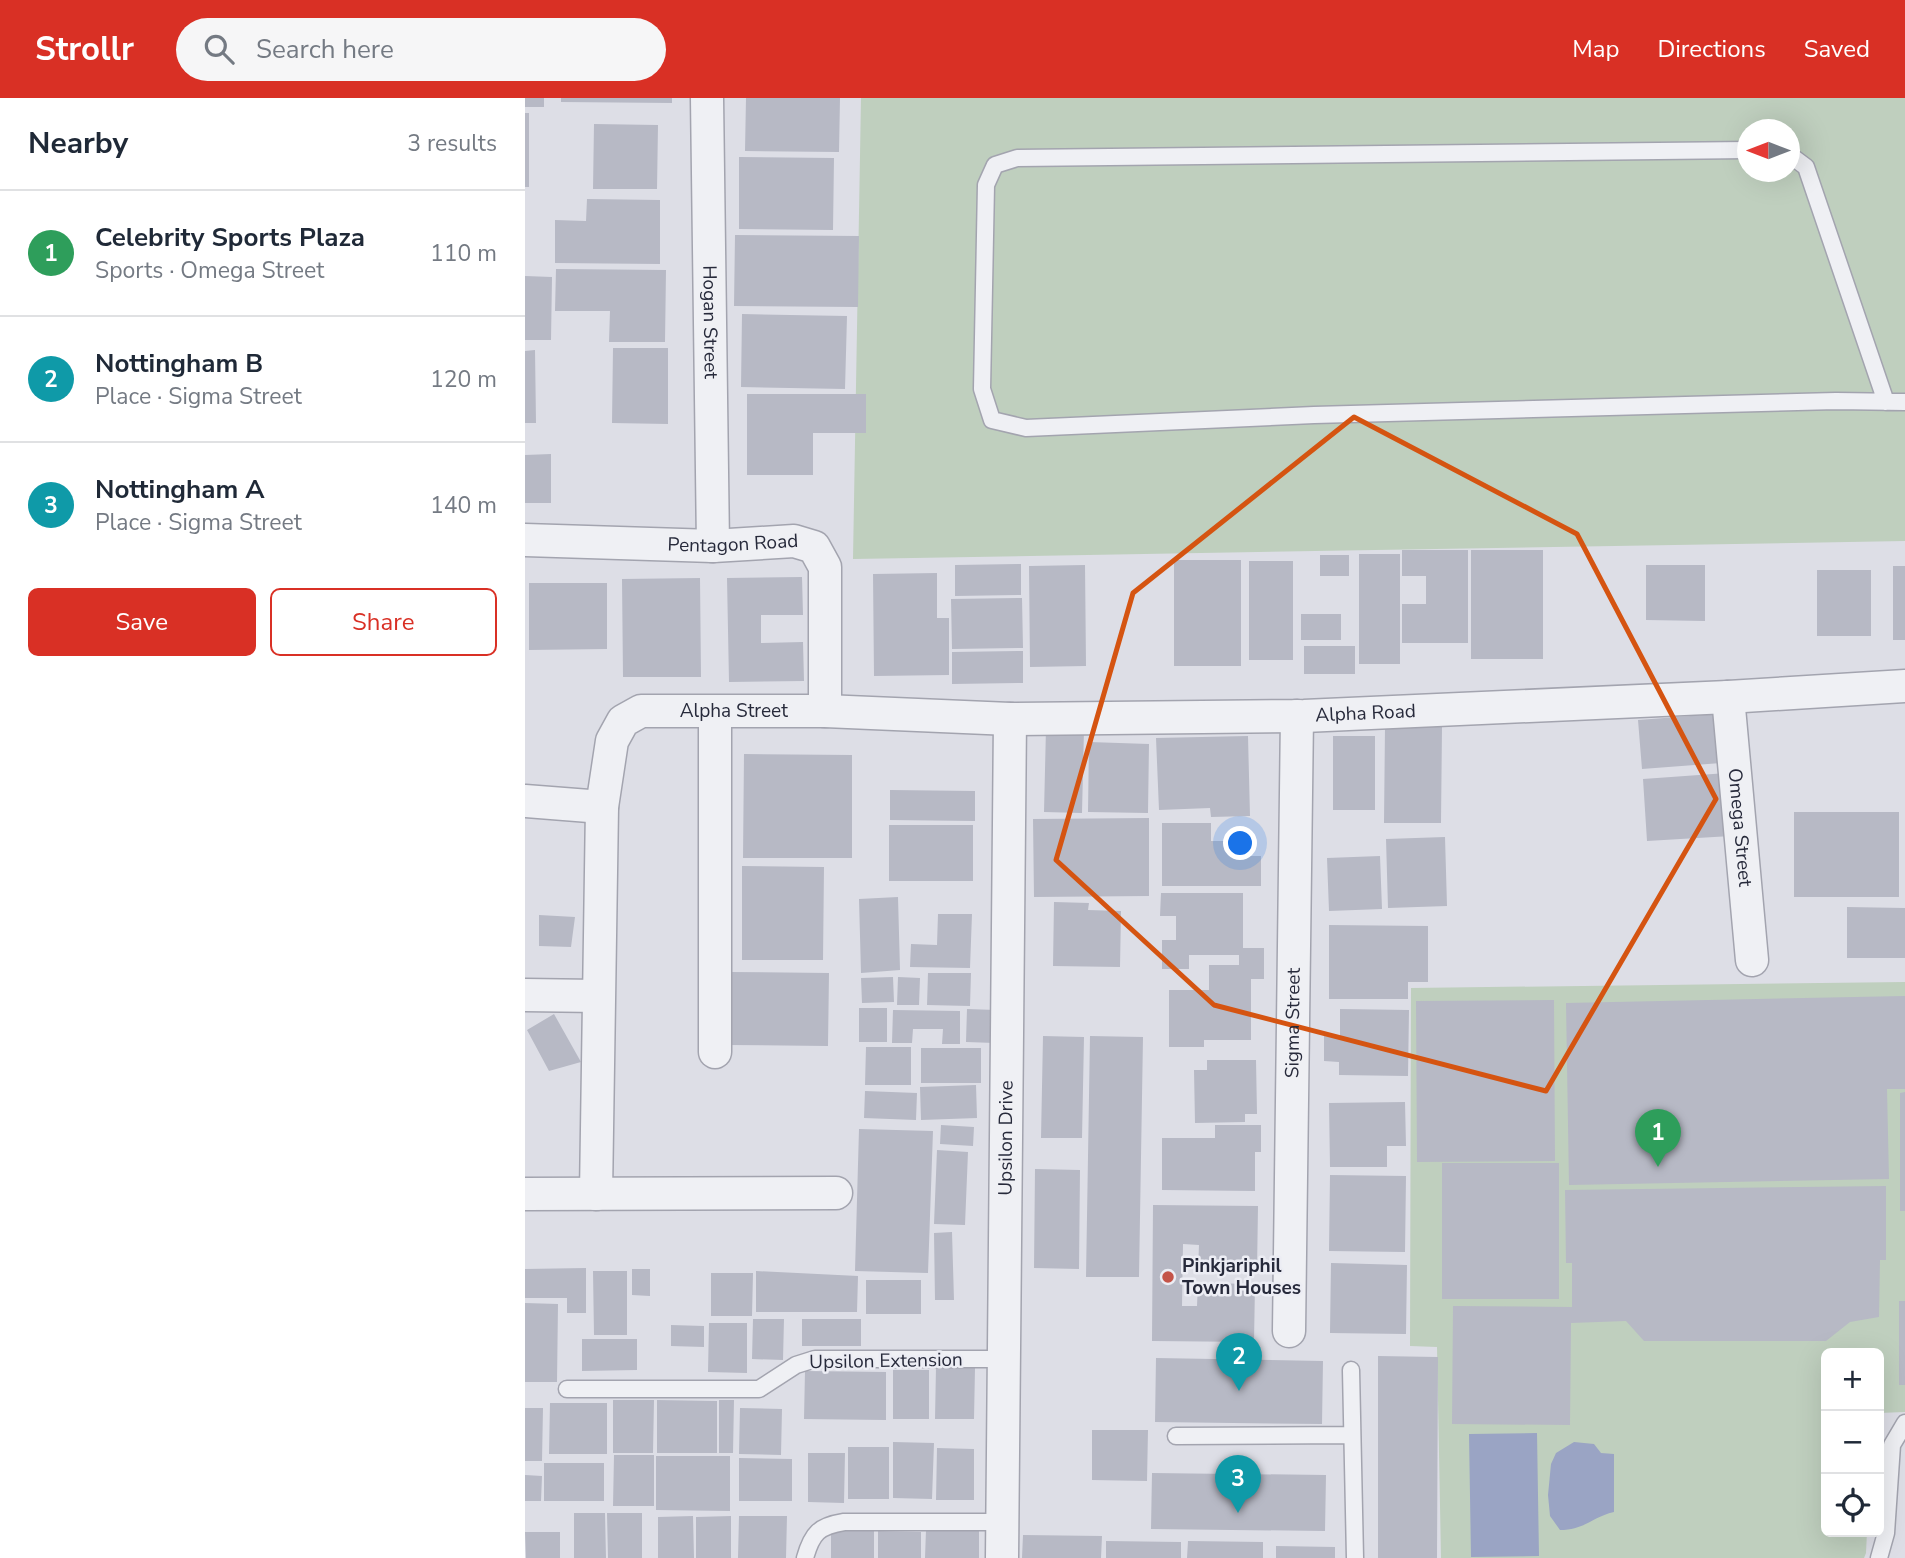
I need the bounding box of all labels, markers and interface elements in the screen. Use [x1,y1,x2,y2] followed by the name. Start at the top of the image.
[176,18,666,81] search box
[35,27,134,72] text: Strollr
[200,30,238,68] icon: search
[256,32,394,67] text: Search here
[1572,33,1619,65] text: Map
[1657,33,1766,65] text: Directions
[1804,33,1870,65] text: Saved
[1737,119,1800,182] north arrow
[28,123,128,164] text: Nearby
[407,128,497,159] text: 3 results
[95,220,365,255] text: Celebrity Sports Plaza
[44,238,58,269] text: 1
[430,238,497,269] text: 110 m
[95,255,324,286] text: Sports · Omega Street
[696,265,724,379] street label: Hogan Street
[95,346,263,381] text: Nottingham B
[44,364,58,395] text: 2
[430,364,497,395] text: 120 m
[95,381,302,412] text: Place · Sigma Street
[95,472,265,507] text: Nottingham A
[44,490,58,521] text: 3
[430,490,497,521] text: 140 m
[95,507,302,538] text: Place · Sigma Street
[667,528,799,559] street label: Pentagon Road
[28,588,256,656] button: Save
[270,588,497,656] button: Share
[680,698,788,724] street label: Alpha Street
[1315,698,1416,728] street label: Alpha Road
[1722,767,1758,888] street label: Omega Street
[1223,826,1257,860] your location
[1279,967,1307,1078] street label: Sigma Street
[992,1080,1020,1196] street label: Upsilon Drive
[1635,1109,1681,1167] pin: 1
[1182,1253,1301,1301] place label: Pinkjariphil Town Houses
[1160,1269,1176,1285] marker: Pinkjariphil Town Houses
[1216,1333,1262,1391] pin: 2
[809,1347,963,1375] street label: Upsilon Extension
[1821,1348,1884,1537] map controls
[1821,1348,1884,1411] button: +
[1821,1411,1884,1474] button: −
[1215,1455,1261,1513] pin: 3
[1821,1474,1884,1537] button: locate

